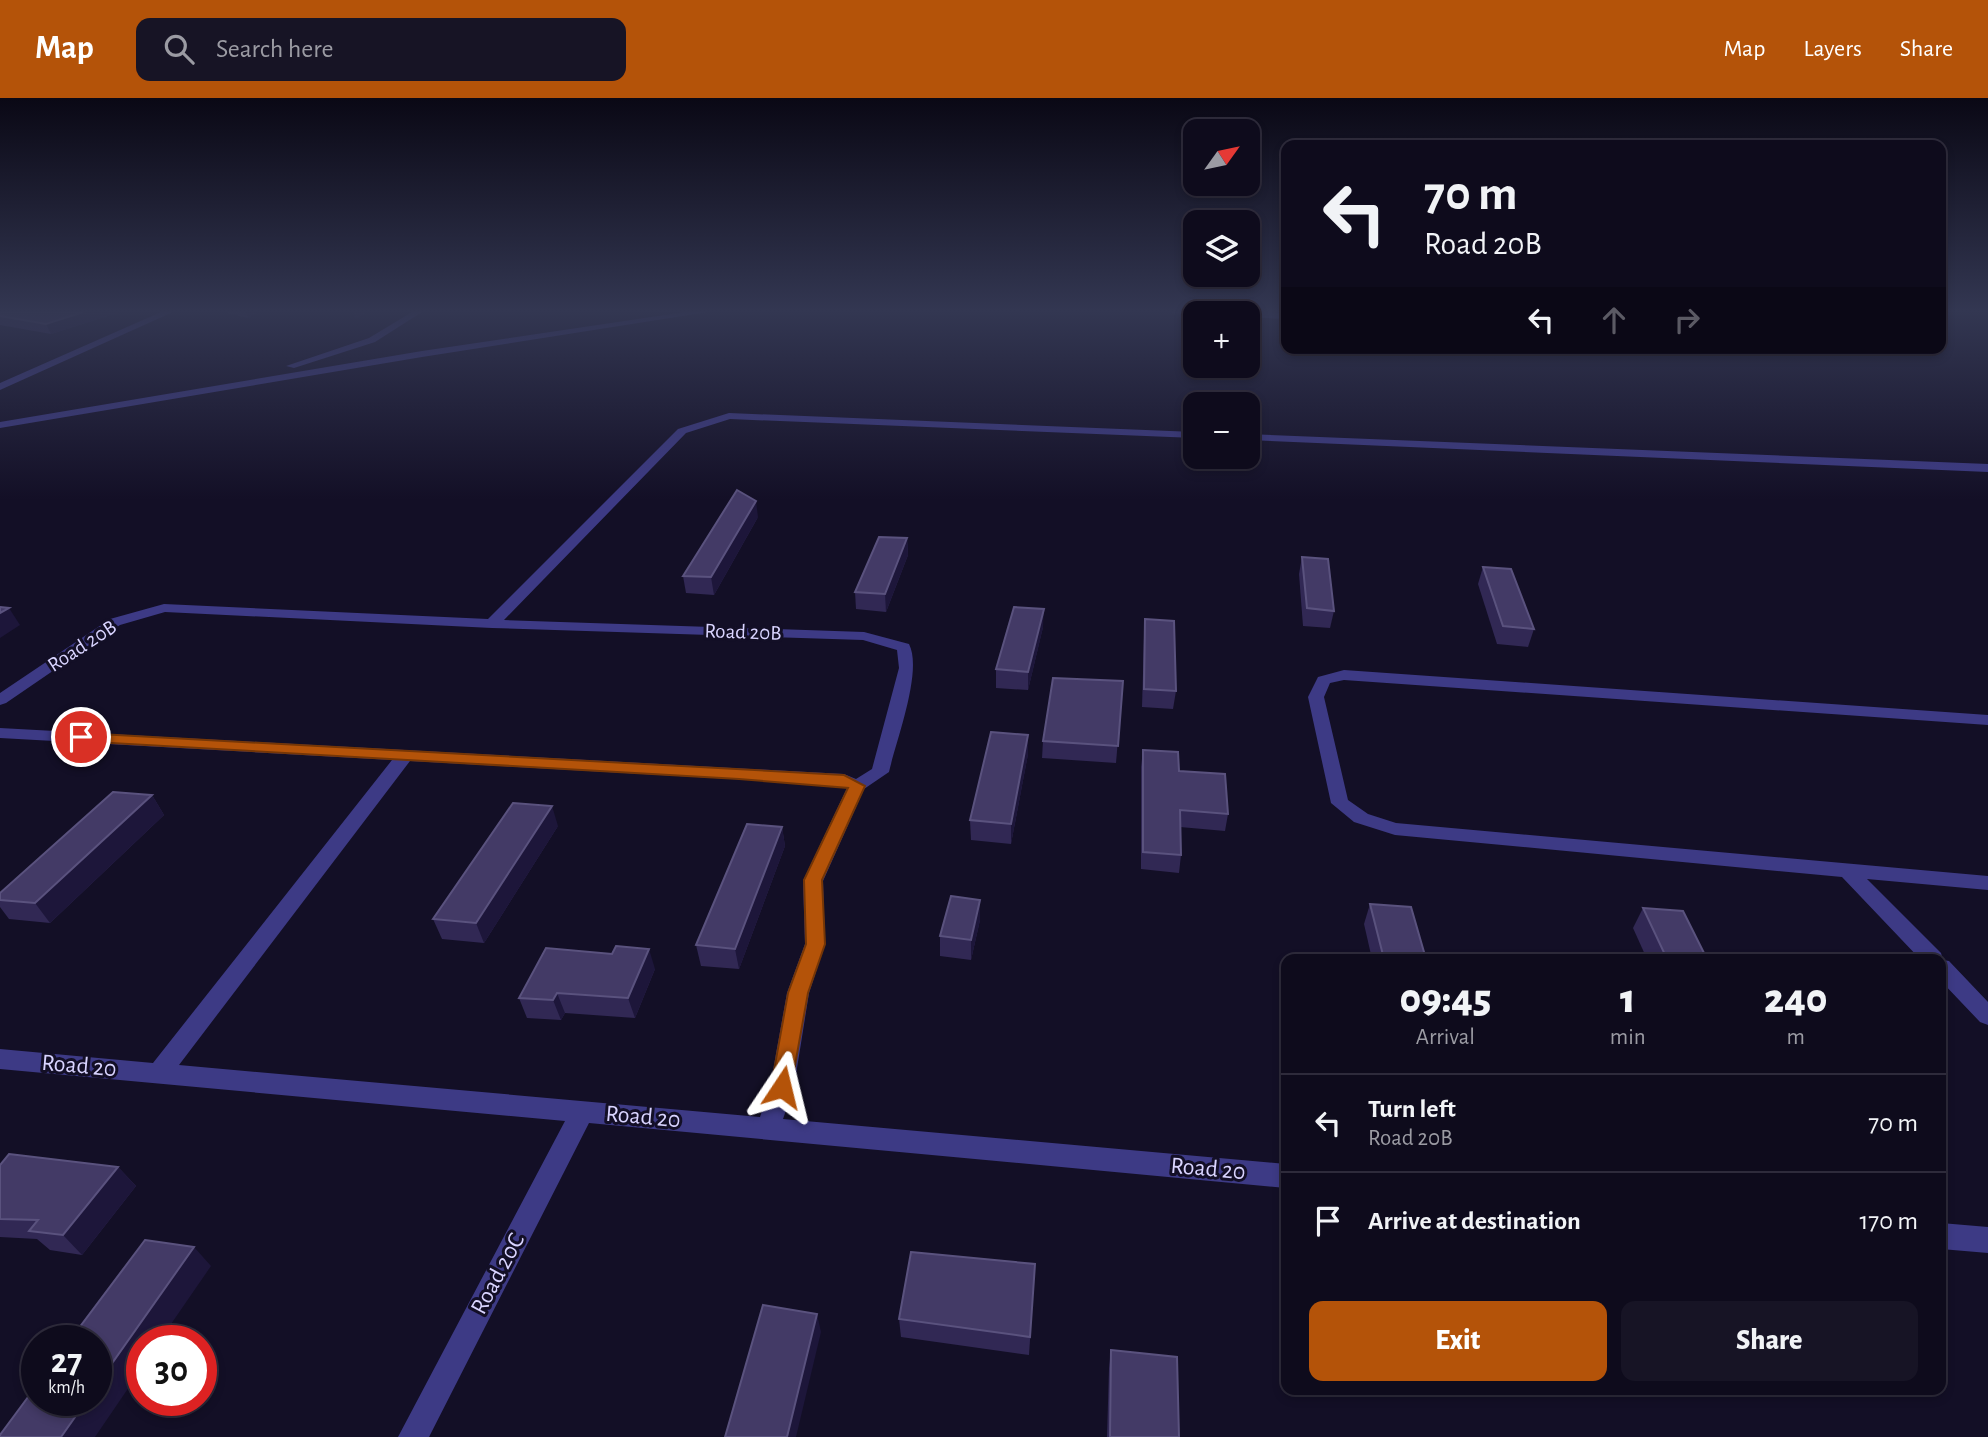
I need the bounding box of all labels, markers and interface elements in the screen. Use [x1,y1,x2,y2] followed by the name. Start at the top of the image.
[136,18,626,81] search box
[160,30,198,68] icon: search
[35,32,94,65] text: Map
[216,36,334,62] text: Search here
[1723,37,1765,61] text: Map
[1803,37,1862,61] text: Layers
[1900,37,1953,61] text: Share
[1183,119,1260,196] north arrow
[1183,119,1260,469] map controls
[1309,168,1400,259] icon: left
[1424,170,1518,219] text: 70 m
[1183,210,1260,287] button: layers
[1424,228,1542,260] text: Road 20B
[1183,301,1260,378] button: +
[1522,301,1560,339] icon: left
[1595,301,1633,339] icon: ahead
[1668,301,1706,339] icon: right
[1183,392,1260,469] button: −
[44,616,120,676] street label: Road 20B
[704,620,782,644] street label: Road 20B
[51,707,111,767] pin
[62,718,100,756] icon: arrive
[1399,978,1491,1020] text: 09:45
[1620,978,1635,1020] text: 1
[1764,978,1828,1020] text: 240
[1416,1026,1475,1049] text: Arrival
[1610,1026,1646,1049] text: min
[1787,1026,1805,1049] text: m
[745,1050,819,1124] position arrow
[40,1051,118,1081] street label: Road 20
[1368,1096,1456,1122] text: Turn left
[604,1102,682,1132] street label: Road 20
[1309,1104,1347,1142] icon: left
[1868,1110,1918,1136] text: 70 m
[1368,1127,1453,1150] text: Road 20B
[1169,1154,1247,1184] street label: Road 20
[1309,1202,1347,1240] icon: arrive
[1368,1208,1581,1234] text: Arrive at destination
[1859,1208,1918,1234] text: 170 m
[467,1230,529,1318] street label: Road 20C
[1309,1301,1607,1381] button: Exit
[1621,1301,1918,1381] button: Share
[126,1325,217,1416] speed limit sign: 30
[51,1344,82,1379] text: 27
[48,1379,85,1397] text: km/h

